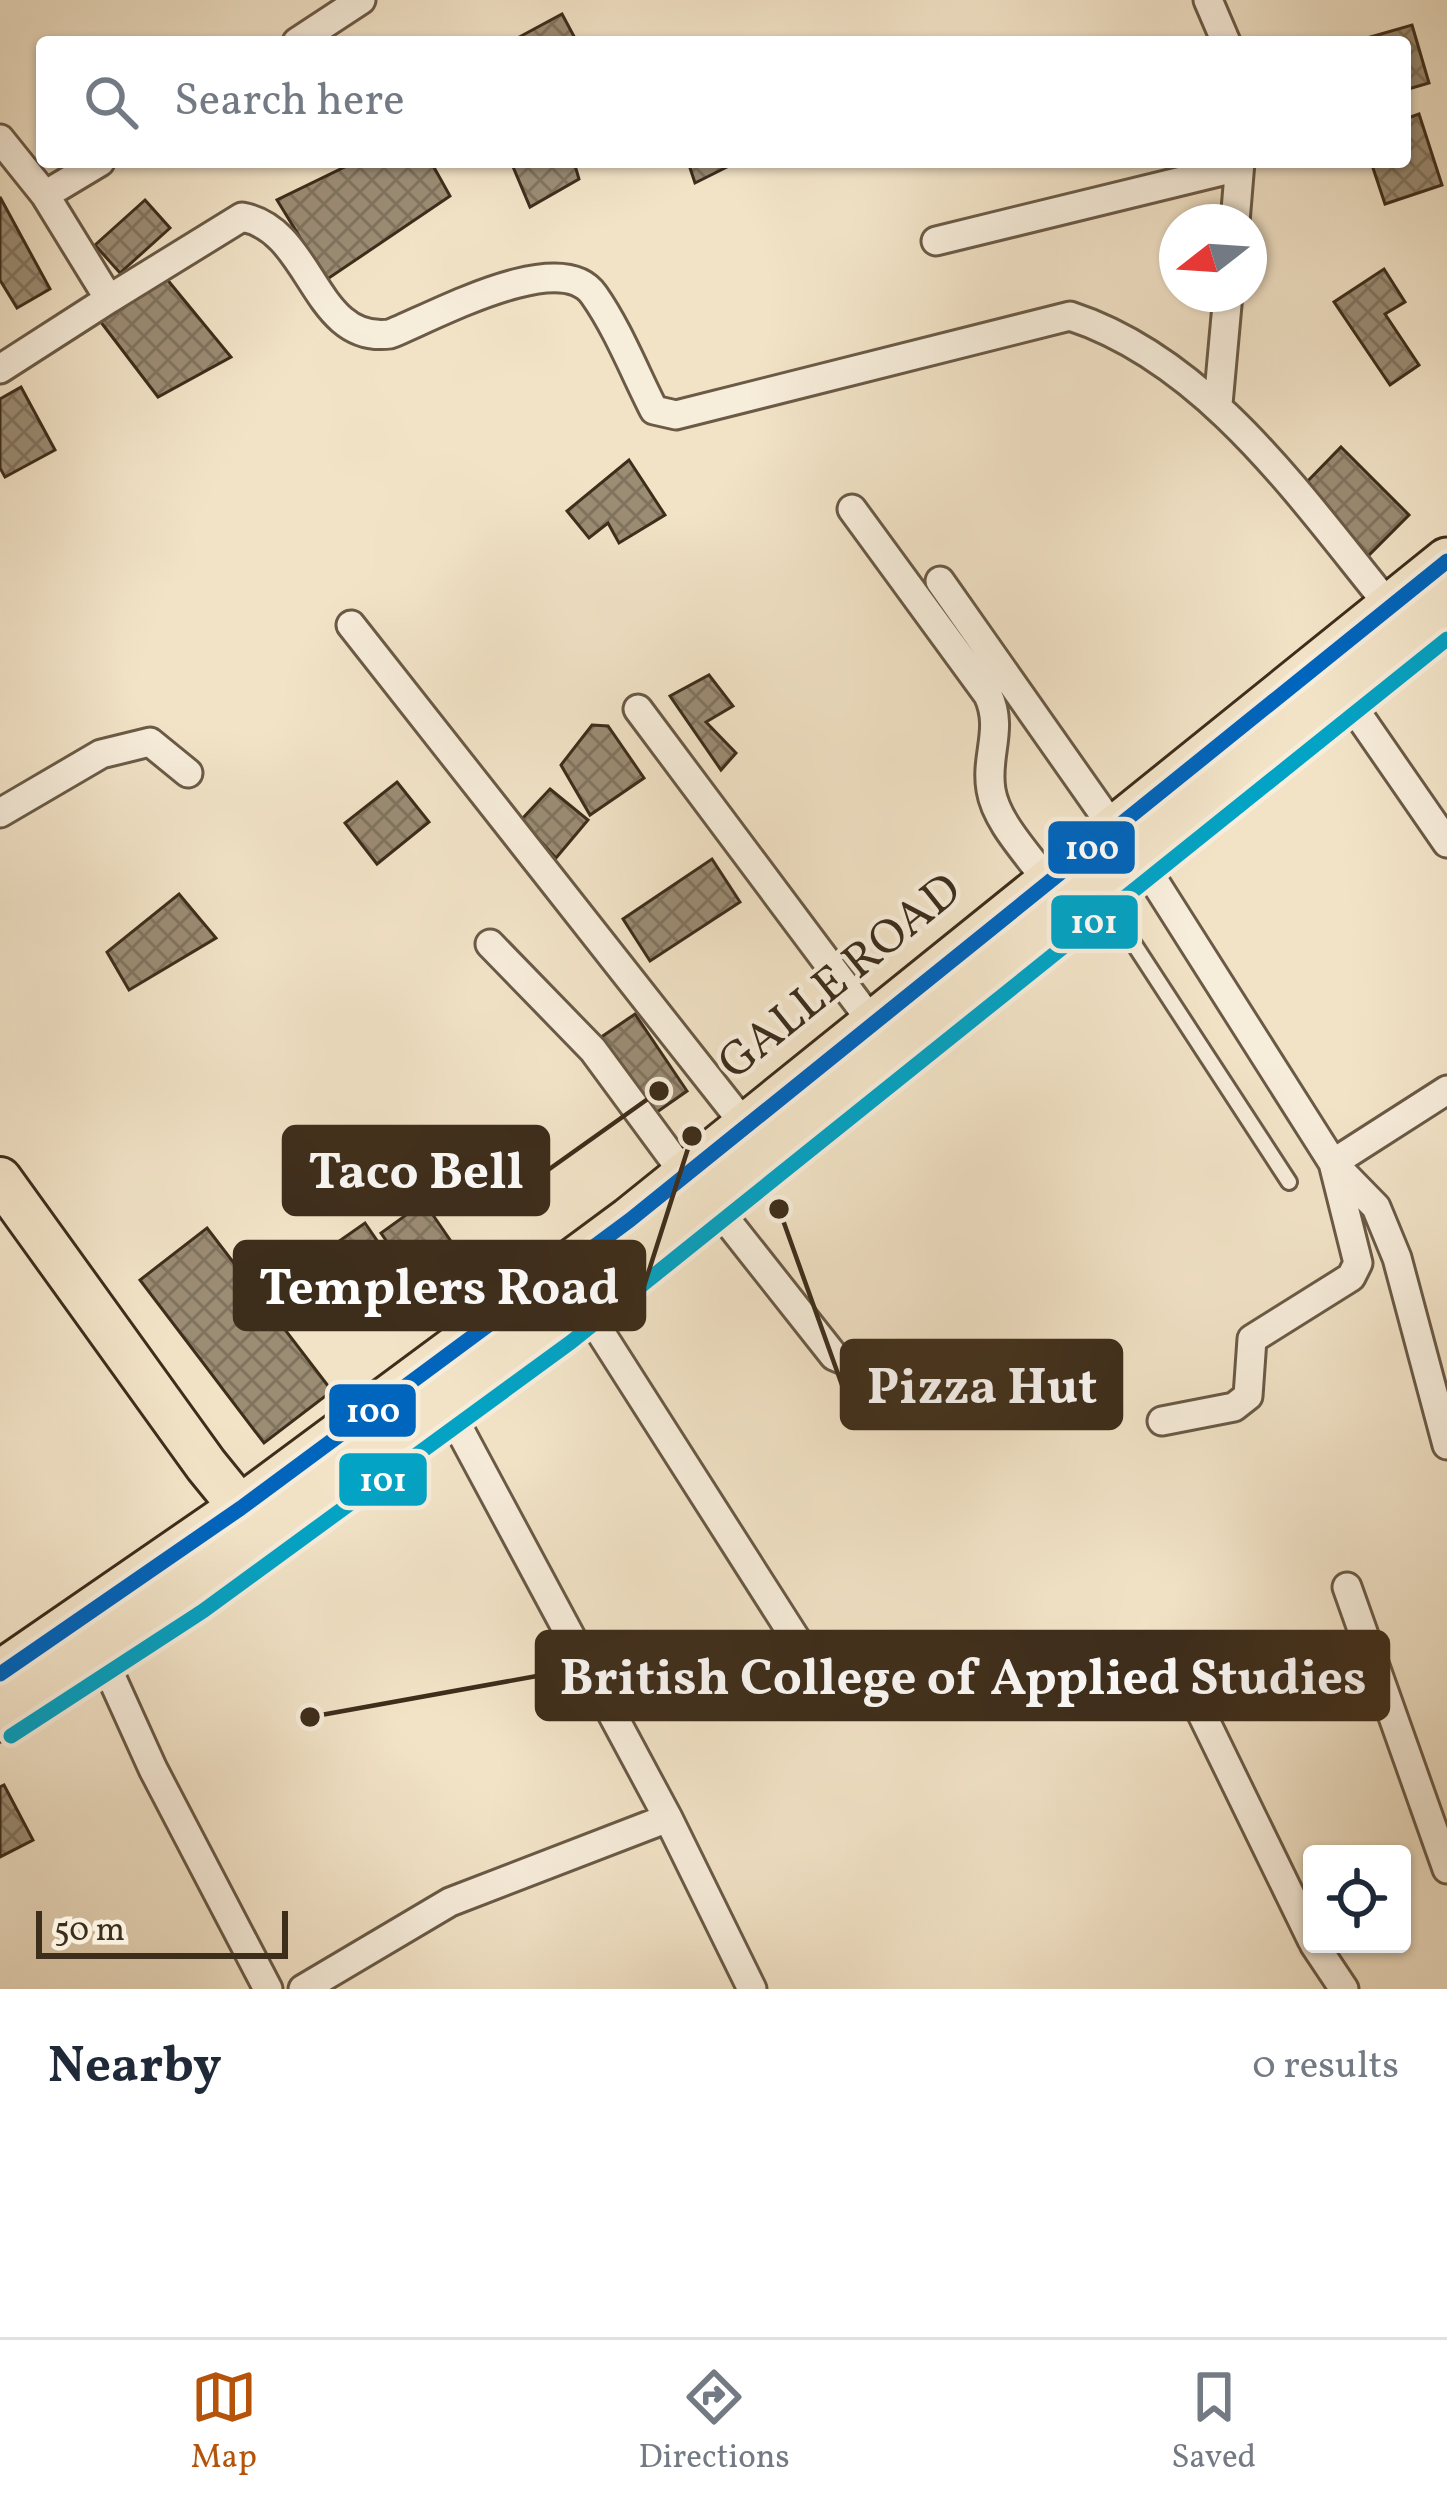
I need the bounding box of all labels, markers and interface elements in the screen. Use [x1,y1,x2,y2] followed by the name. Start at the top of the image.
[36,36,1411,168] search box
[78,69,144,135] icon: search
[174,71,405,134] text: Search here
[1159,204,1267,312] north arrow
[1046,819,1137,876] line badge: 100
[1065,828,1119,874] text: 100
[705,859,977,1097] street label: GALLE ROAD
[1049,893,1140,951] line badge: 101
[1071,902,1117,948] text: 101
[284,1127,548,1214] callout: Taco Bell
[308,1139,524,1210] text: Taco Bell
[235,1242,644,1329] callout: Templers Road
[259,1255,619,1326] text: Templers Road
[842,1341,1121,1428] callout: Pizza Hut
[867,1354,1097,1425] text: Pizza Hut
[327,1382,418,1439] line badge: 100
[346,1391,400,1437] text: 100
[337,1451,429,1508] line badge: 101
[360,1460,406,1506] text: 101
[537,1632,1388,1719] callout: British College of Applied Studies
[559,1645,1367,1716] text: British College of Applied Studies
[1303,1845,1411,1953] map controls
[1303,1845,1411,1953] button: locate
[36,1905,288,1958] scale bar
[54,1909,125,1955] text: 50 m
[48,2032,222,2103] text: Nearby
[1252,2040,1399,2094] text: 0 results
[191,2364,257,2482] tab: Map
[638,2364,790,2482] tab: Directions
[1171,2364,1256,2482] tab: Saved

